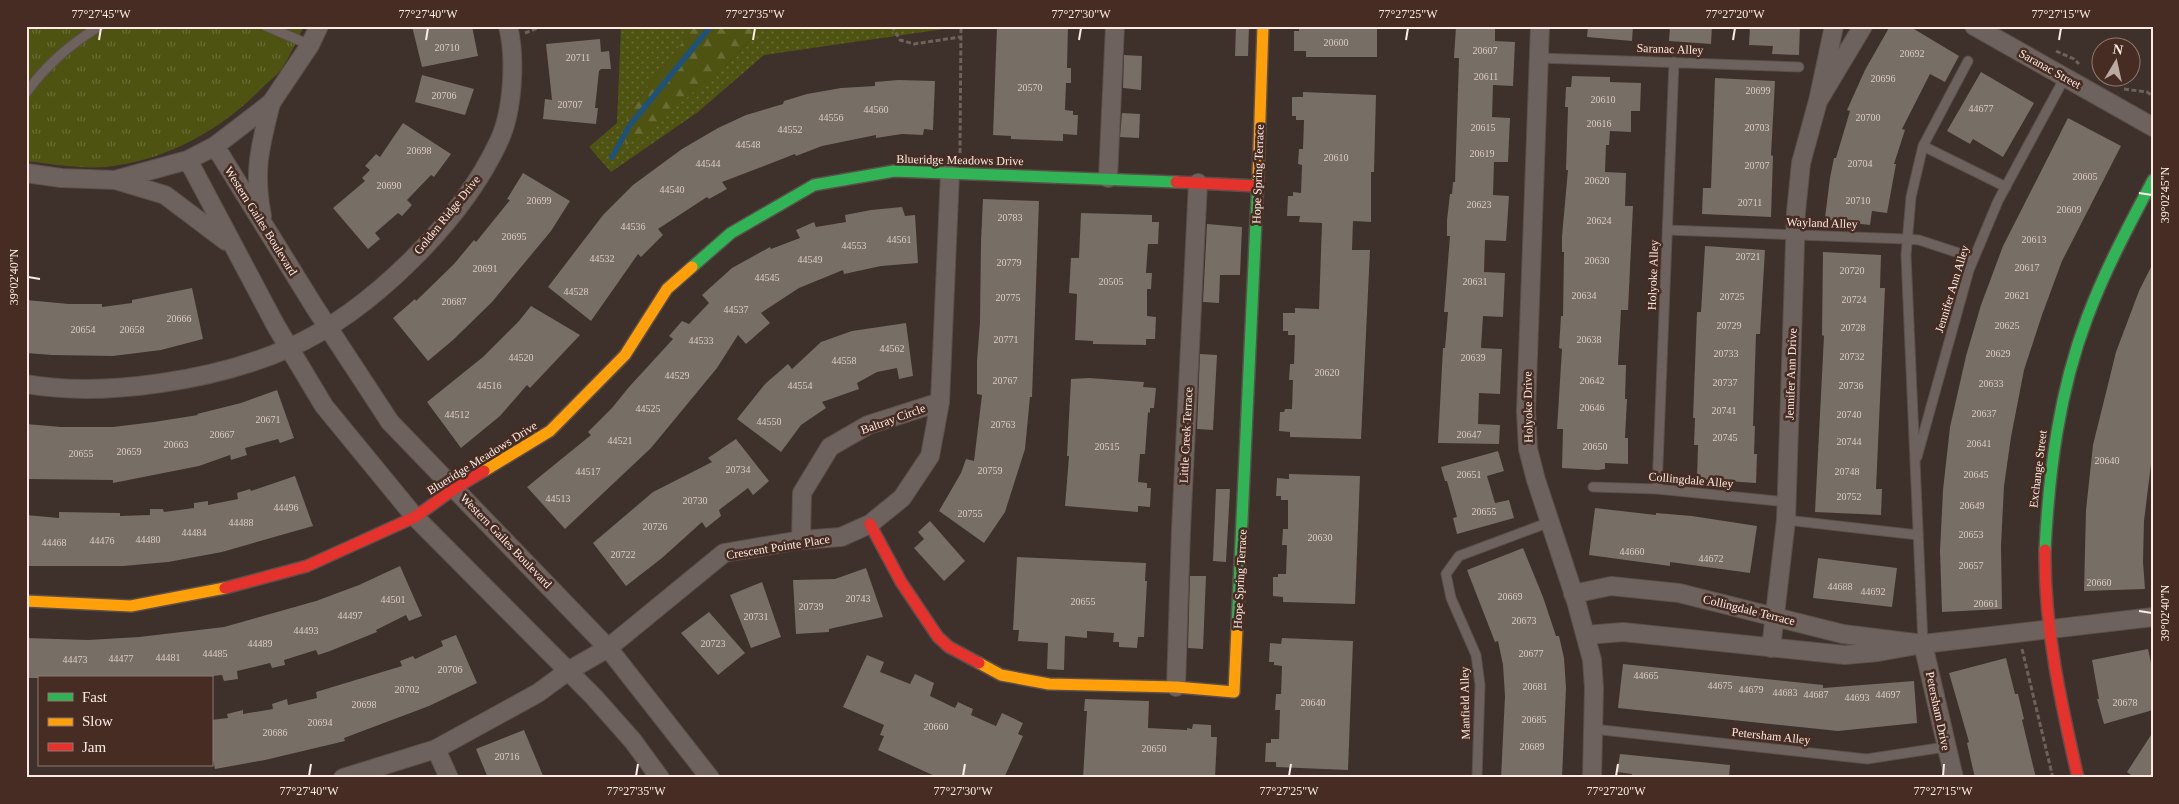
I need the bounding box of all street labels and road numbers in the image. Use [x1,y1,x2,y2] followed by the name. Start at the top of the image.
[1636,41,1704,57] street label: Saranac Alley
[2016,46,2084,92] street label: Saranac Street
[1249,124,1267,224] street label: Hope Spring Terrace
[896,152,1024,168] street label: Blueridge Meadows Drive
[222,164,300,278] street label: Western Gailes Boulevard
[411,173,483,257] street label: Golden Ridge Drive
[1786,215,1858,231] street label: Wayland Alley
[1645,240,1661,310] street label: Holyoke Alley
[1932,244,1972,334] street label: Jennifer Ann Alley
[1782,328,1800,420] street label: Jennifer Ann Drive
[1520,371,1536,443] street label: Holyoke Drive
[1176,387,1196,483] street label: Little Creek Terrace
[859,401,927,437] street label: Baltray Circle
[424,418,540,498] street label: Blueridge Meadows Drive
[2026,429,2050,509] street label: Exchange Street
[1648,469,1734,491] street label: Collingdale Alley
[457,491,555,591] street label: Western Gailes Boulevard
[1230,529,1250,629] street label: Hope Spring Terrace
[725,532,831,562] street label: Crescent Pointe Place
[1701,592,1797,628] street label: Collingdale Terrace
[1457,666,1473,740] street label: Manfield Alley
[1923,670,1953,752] street label: Petersham Drive
[1731,725,1811,747] street label: Petersham Alley

